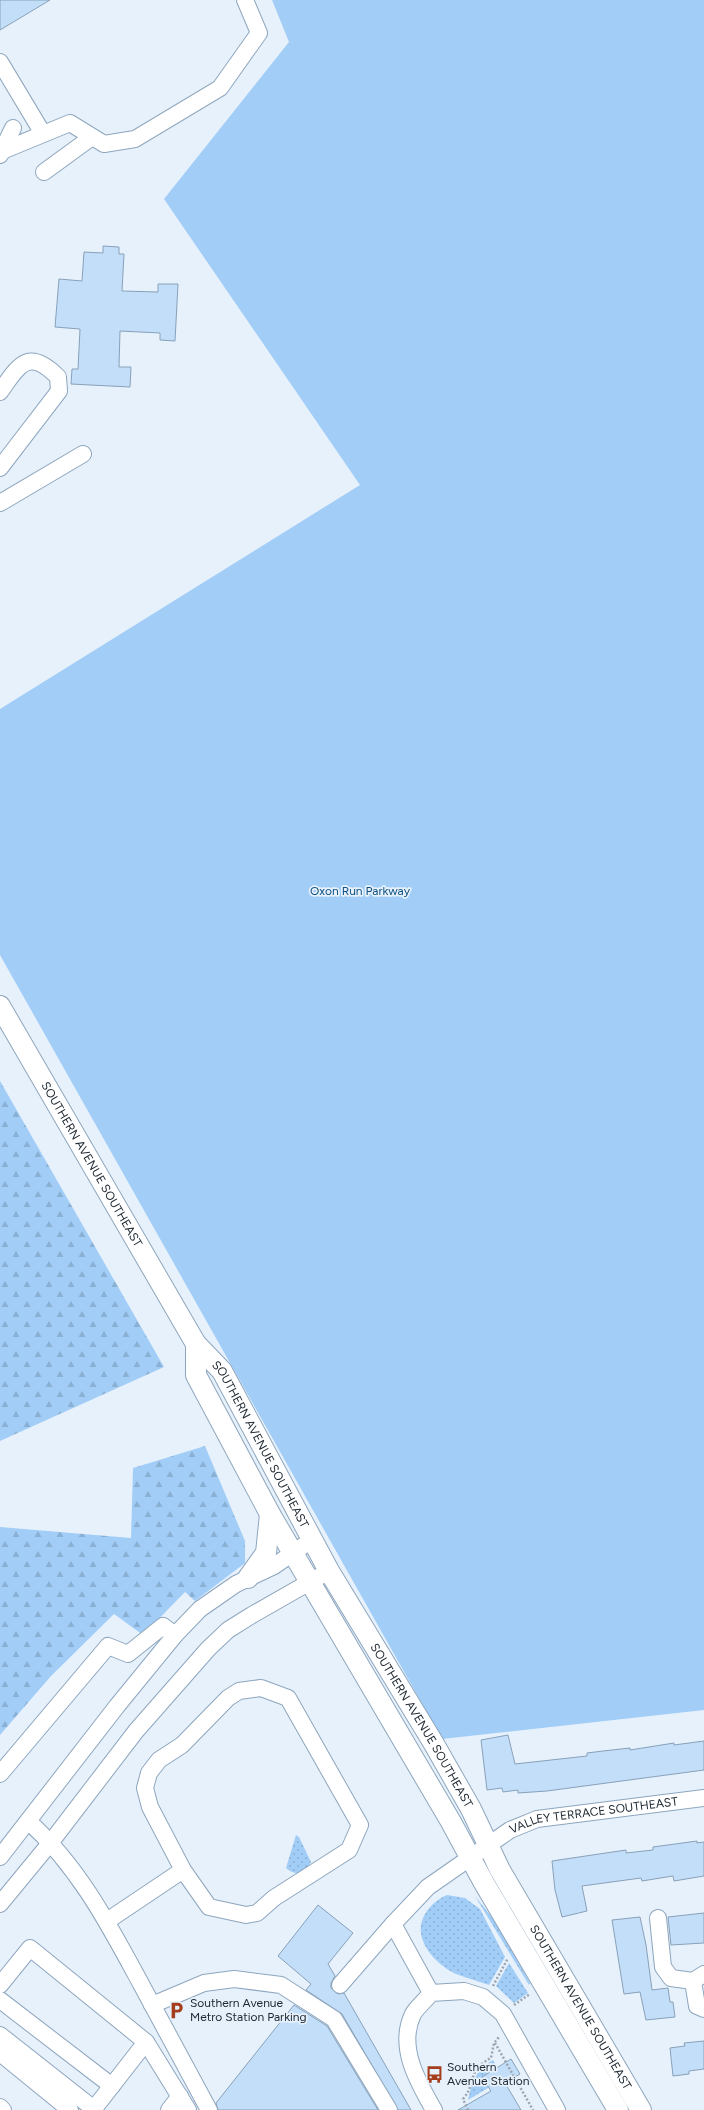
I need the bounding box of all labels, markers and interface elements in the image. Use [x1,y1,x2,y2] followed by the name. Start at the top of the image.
[310,884,411,898] park label: Oxon Run Parkway
[38,1079,145,1250] street label: SOUTHERN AVENUE SOUTHEAST
[209,1358,312,1531] street label: SOUTHERN AVENUE SOUTHEAST
[368,1641,476,1810] street label: SOUTHERN AVENUE SOUTHEAST
[507,1794,679,1837] street label: VALLEY TERRACE SOUTHEAST
[527,1923,635,2092] street label: SOUTHERN AVENUE SOUTHEAST
[190,1996,307,2024] place label: Southern Avenue Metro Station Parking
[167,2000,187,2020] parking icon: Southern Avenue Metro Station Parking
[447,2060,530,2088] place label: Southern Avenue Station
[424,2064,444,2084] bus stop icon: Southern Avenue Station

